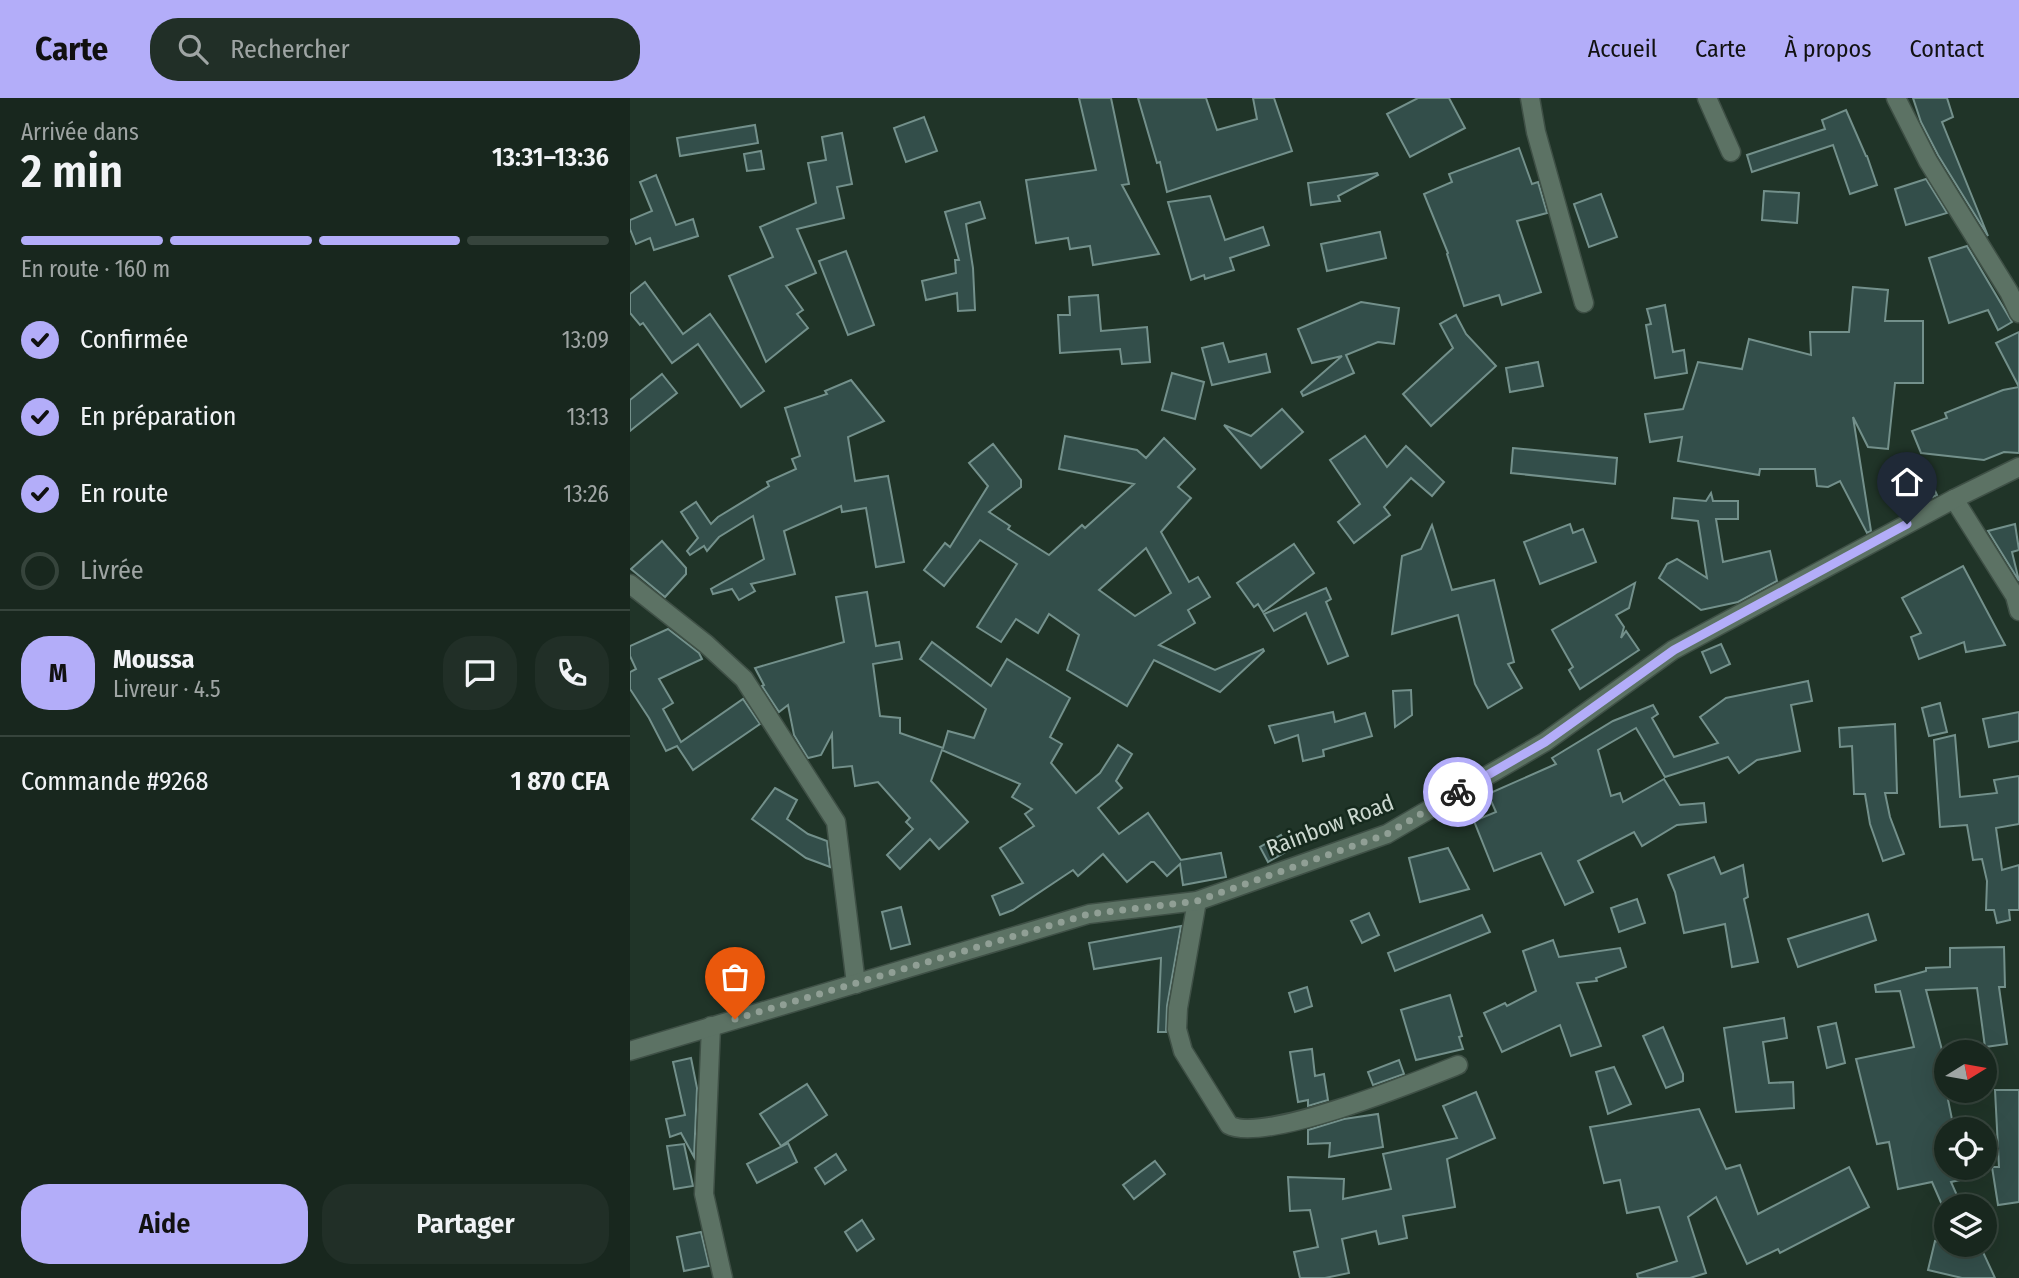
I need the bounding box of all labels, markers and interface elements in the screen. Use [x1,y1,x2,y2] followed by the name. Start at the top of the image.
[150,18,640,81] search box
[35,29,108,69] text: Carte
[174,30,212,68] icon: search
[230,34,350,65] text: Rechercher
[1588,35,1657,63] text: Accueil
[1695,35,1746,63] text: Carte
[1784,35,1871,63] text: À propos
[1909,35,1984,63] text: Contact
[21,118,139,146] text: Arrivée dans
[492,142,609,173] text: 13:31–13:36
[21,144,123,199] text: 2 min
[21,255,170,283] text: En route · 160 m
[21,321,59,359] icon: check
[80,324,188,355] text: Confirmée
[562,326,609,354] text: 13:09
[21,398,59,436] icon: check
[80,401,237,432] text: En préparation
[566,403,609,431] text: 13:13
[1877,452,1937,524] pin
[1888,463,1926,501] icon: home
[21,475,59,513] icon: check
[80,478,168,509] text: En route
[563,480,609,508] text: 13:26
[80,555,144,586] text: Livrée
[443,636,517,710] button: chat
[535,636,609,710] button: phone
[113,644,194,675] text: Moussa
[49,658,67,689] text: M
[113,675,221,703] text: Livreur · 4.5
[1423,757,1493,827] courier
[21,766,209,797] text: Commande #9268
[511,766,609,797] text: 1 870 CFA
[1439,773,1477,811] icon: bike
[1262,788,1398,862] street label: Rainbow Road
[705,947,765,1019] pin
[716,958,754,996] icon: bag
[1934,1040,1997,1102] north arrow
[1934,1040,1997,1257] map controls
[1934,1117,1997,1180] button: locate
[21,1184,308,1264] button: Aide
[322,1184,609,1264] button: Partager
[1934,1194,1997,1257] button: layers

